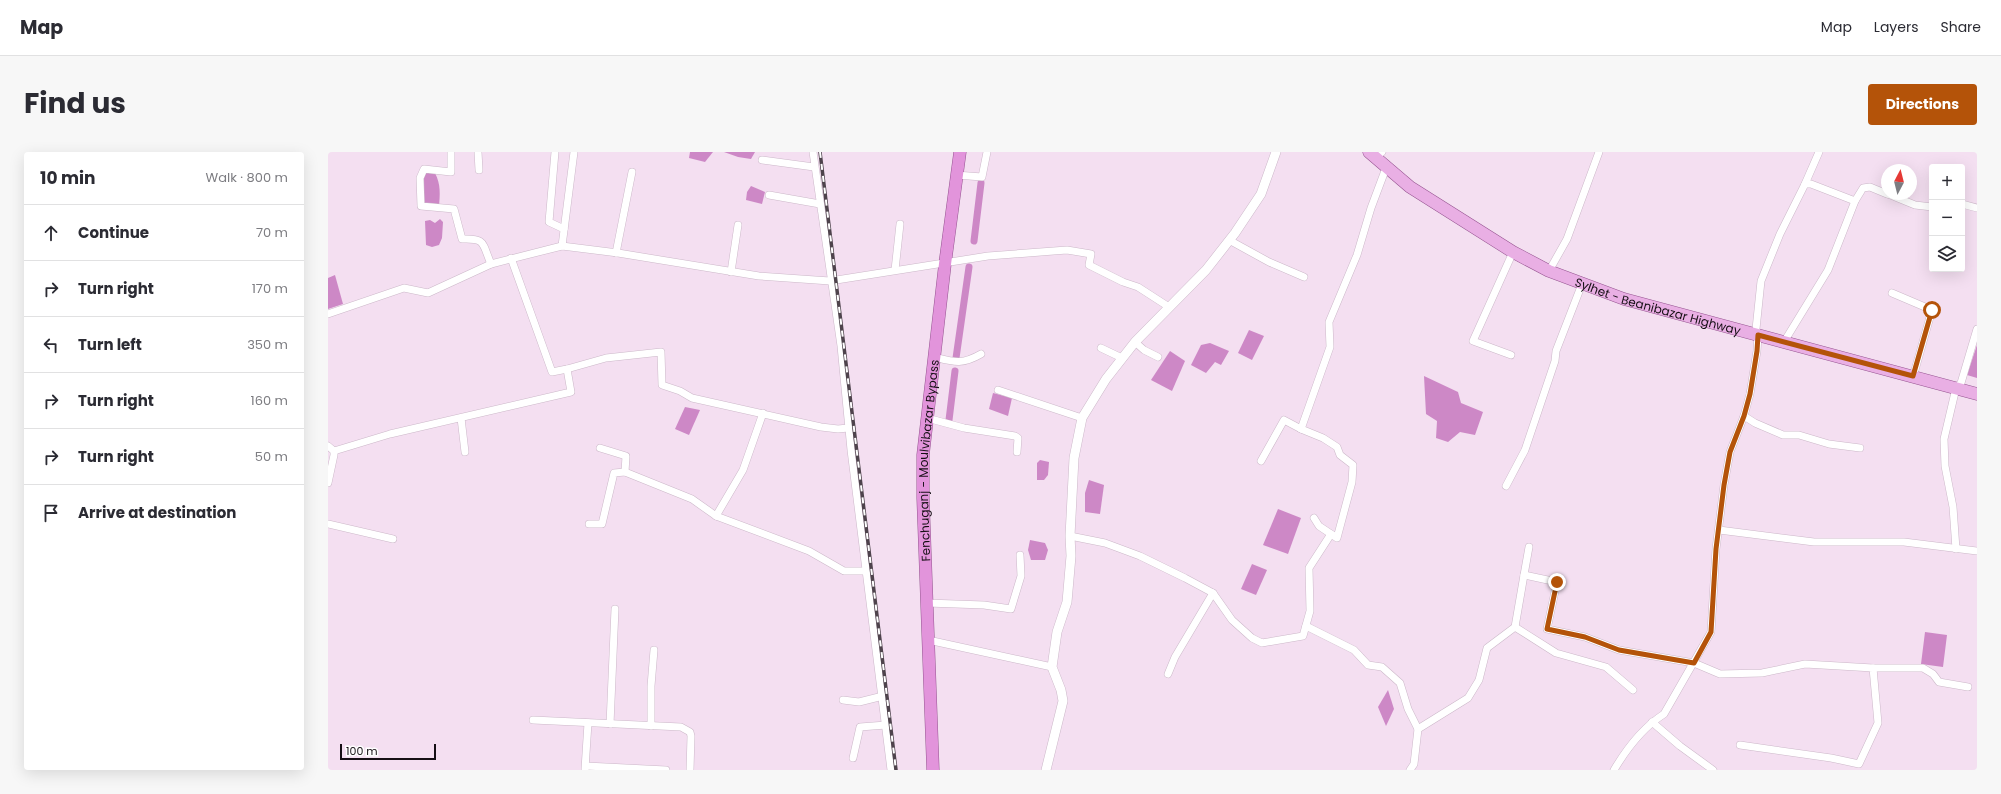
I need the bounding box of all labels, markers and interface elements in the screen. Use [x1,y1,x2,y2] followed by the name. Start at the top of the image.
[20,14,63,41] text: Map
[1821,17,1852,37] text: Map
[1874,17,1918,37] text: Layers
[1940,17,1981,37] text: Share
[24,84,126,123] text: Find us
[1868,84,1977,125] button: Directions
[1881,164,1917,200] north arrow
[1929,164,1965,272] map controls
[1929,164,1965,200] button: +
[40,166,96,190] text: 10 min
[206,168,288,187] text: Walk · 800 m
[1929,200,1965,236] button: −
[40,222,62,244] icon: ahead
[78,222,149,243] text: Continue
[256,223,288,242] text: 70 m
[1929,236,1965,272] button: layers
[1573,273,1743,339] street label: Sylhet - Beanibazar Highway
[40,278,62,300] icon: right
[78,278,154,299] text: Turn right
[252,279,288,298] text: 170 m
[1923,301,1941,319] route start
[40,334,62,356] icon: left
[78,334,142,355] text: Turn left
[247,335,288,354] text: 350 m
[915,359,942,562] street label: Fenchuganj - Moulvibazar Bypass
[40,390,62,412] icon: right
[78,390,154,411] text: Turn right
[251,391,288,410] text: 160 m
[40,446,62,468] icon: right
[78,446,154,467] text: Turn right
[255,447,288,466] text: 50 m
[40,502,62,524] icon: arrive
[78,502,236,523] text: Arrive at destination
[1548,573,1566,591] route end
[340,742,436,761] scale bar
[346,743,378,759] text: 100 m

